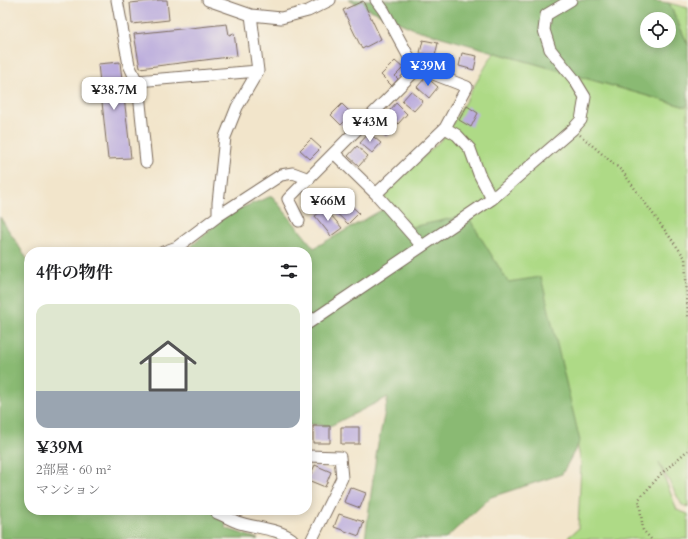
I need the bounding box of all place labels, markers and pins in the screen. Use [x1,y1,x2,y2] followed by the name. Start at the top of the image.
[404,53,452,87] pin: ¥39M
[81,77,147,111] pin: ¥38.7M
[346,109,394,143] pin: ¥43M
[304,188,352,222] pin: ¥66M

